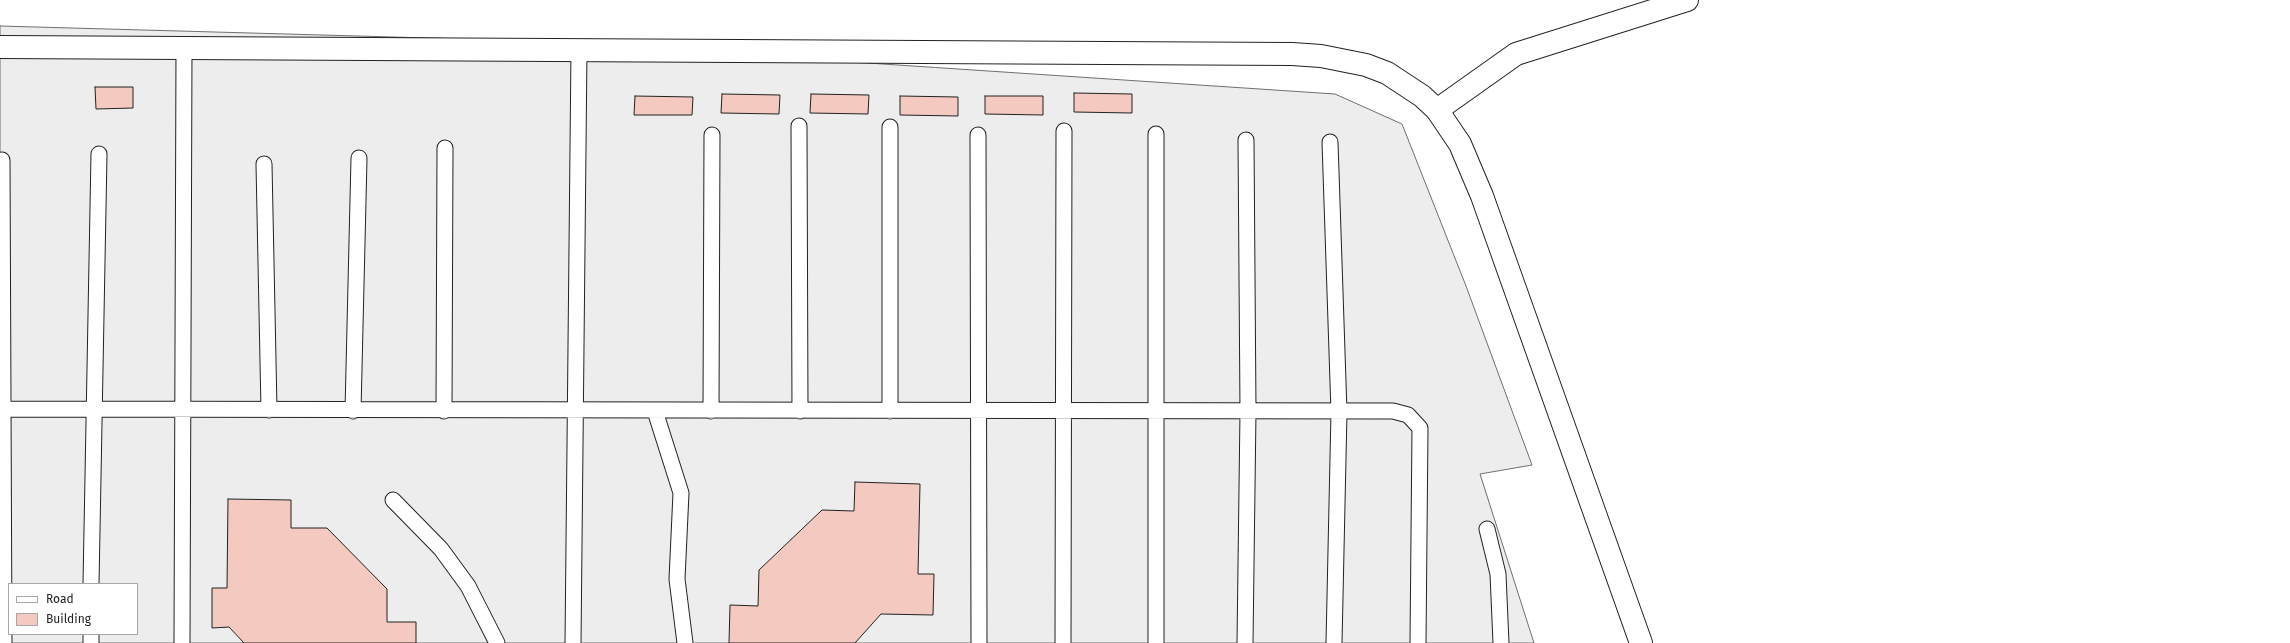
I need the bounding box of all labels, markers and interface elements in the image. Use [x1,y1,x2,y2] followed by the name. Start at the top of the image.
[8,583,138,635] legend
[46,592,74,606] text: Road
[46,612,91,626] text: Building

